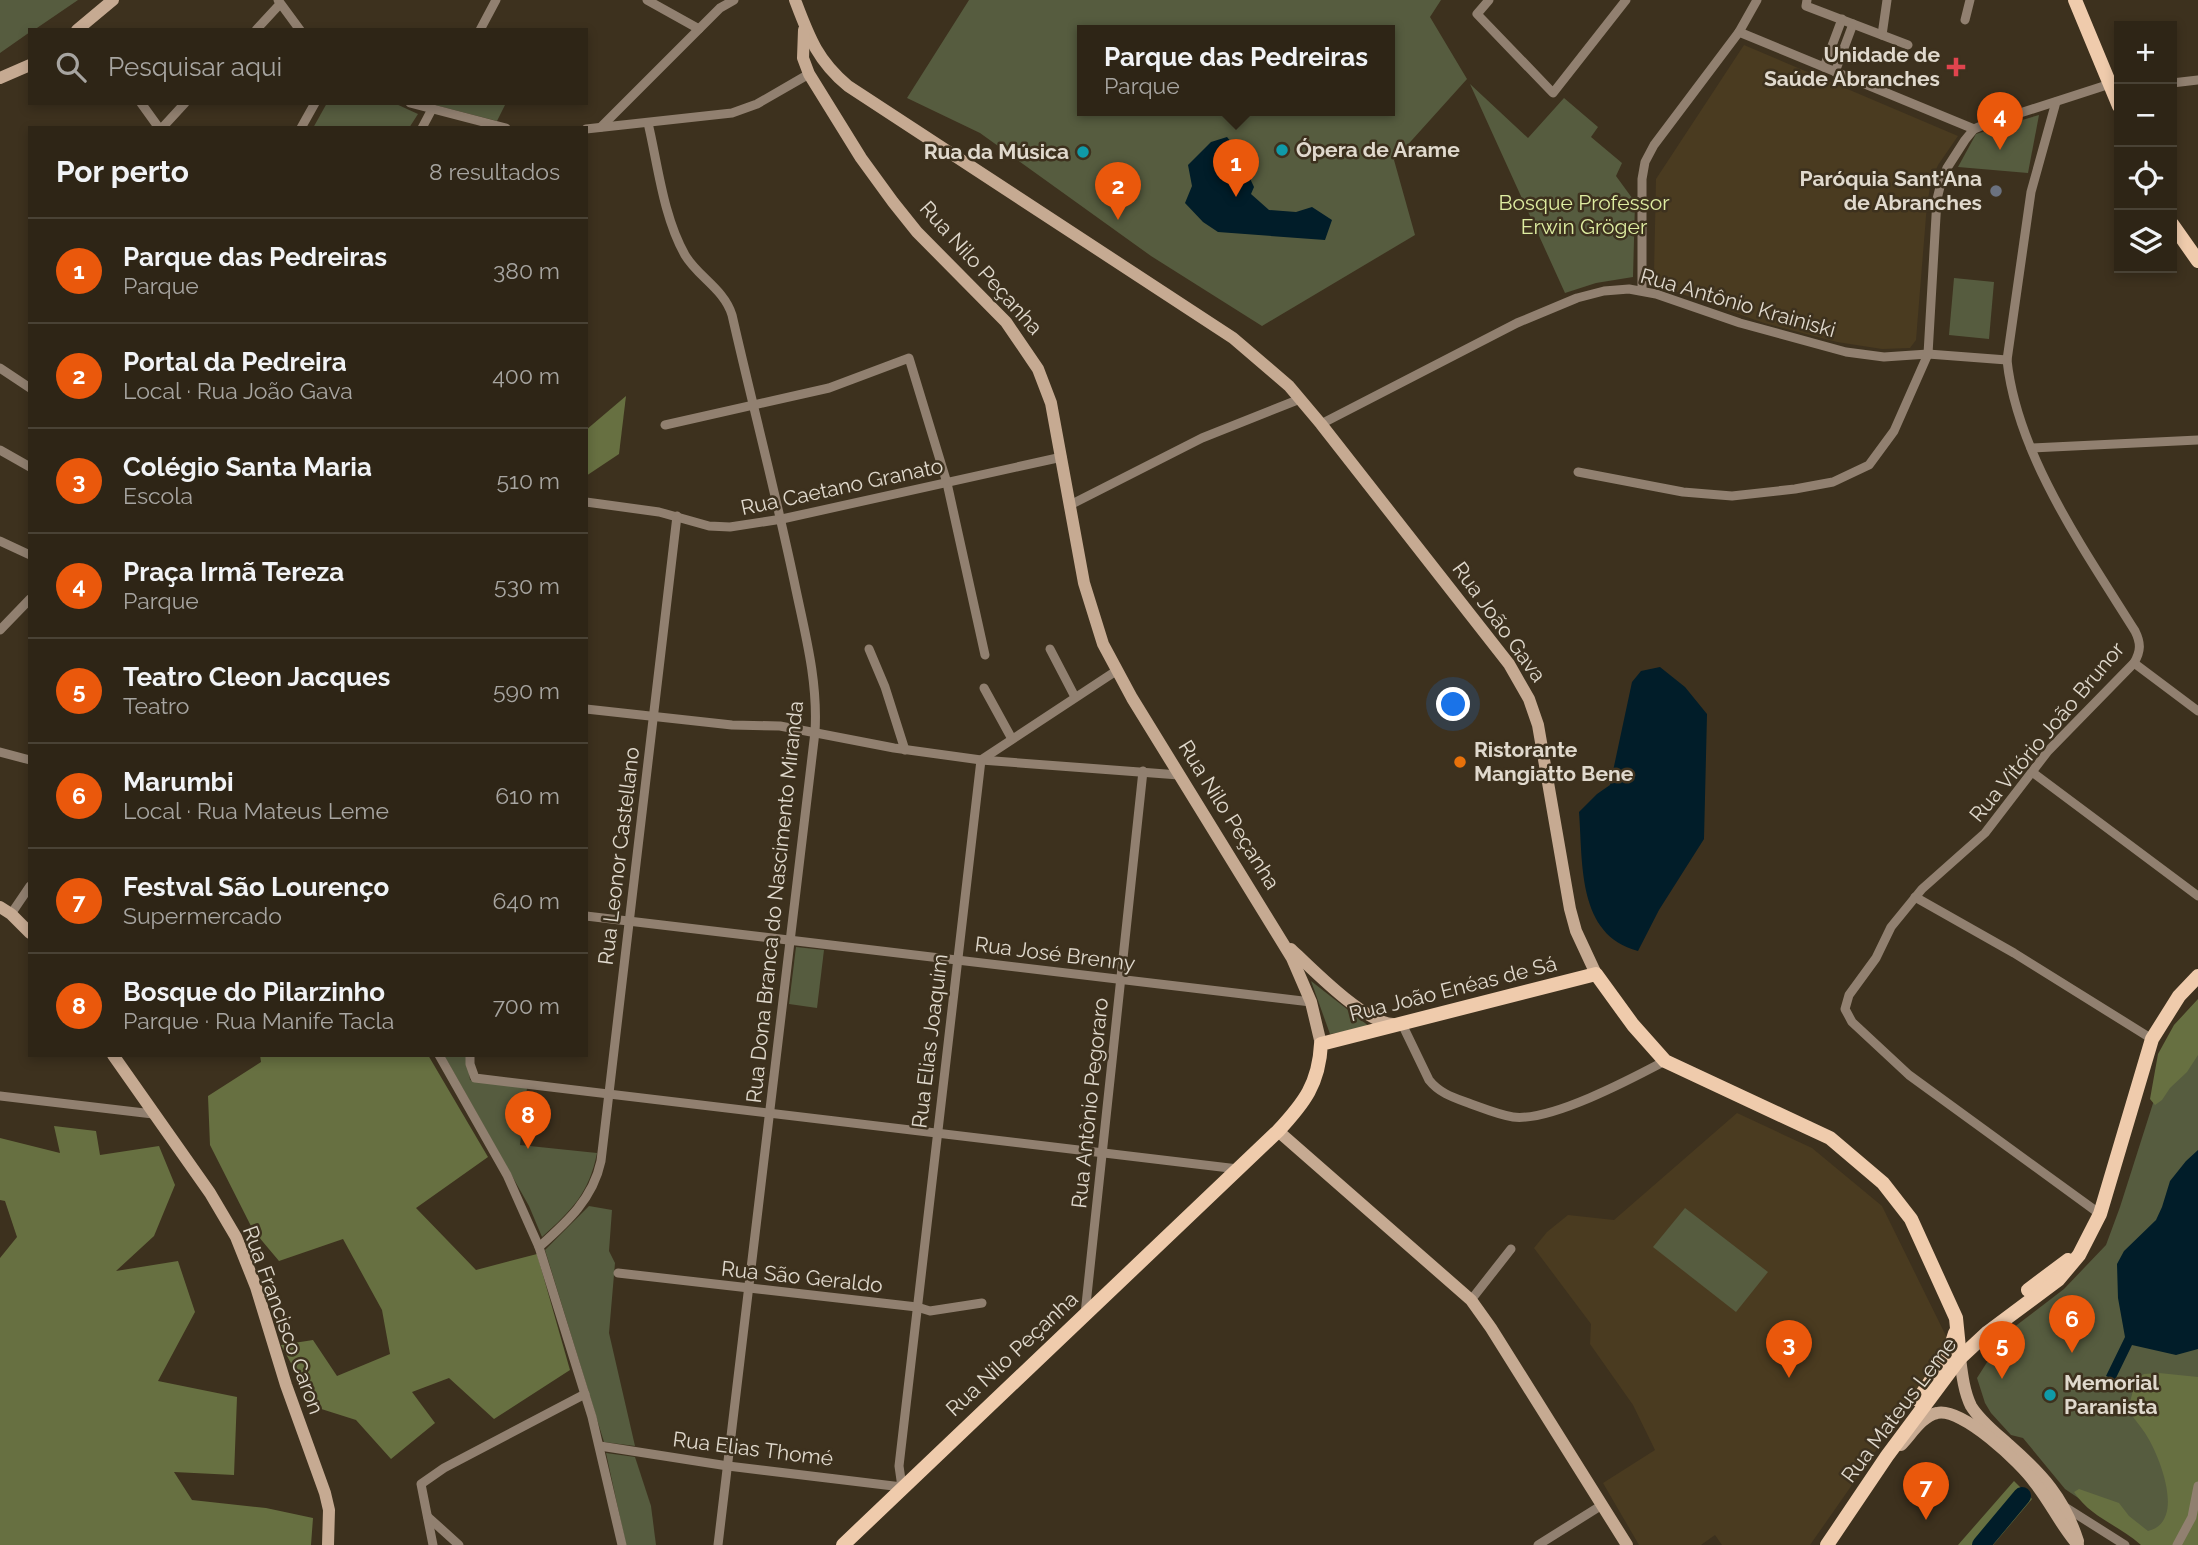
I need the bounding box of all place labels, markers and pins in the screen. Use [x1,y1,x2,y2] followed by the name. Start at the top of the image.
[1764,42,1940,91] place label: Unidade de Saúde Abranches
[1946,57,1966,77] marker: Unidade de Saúde Abranches
[1977,92,2023,150] pin: 4
[1296,137,1460,162] place label: Ópera de Arame
[924,139,1069,164] place label: Rua da Música
[1213,139,1259,197] pin: 1
[1274,142,1290,158] marker: Ópera de Arame
[1075,144,1091,160] marker: Rua da Música
[1095,162,1141,220] pin: 2
[1800,166,1982,215] place label: Paróquia Sant'Ana de Abranches
[1988,183,2004,199] marker: Paróquia Sant'Ana de Abranches
[1474,737,1634,786] place label: Ristorante Mangiatto Bene
[1452,754,1468,770] marker: Ristorante Mangiatto Bene
[505,1091,551,1149] pin: 8
[2049,1295,2095,1353] pin: 6
[1766,1320,1812,1378] pin: 3
[1979,1321,2025,1379] pin: 5
[2064,1370,2159,1419] place label: Memorial Paranista
[2042,1387,2058,1403] marker: Memorial Paranista
[1903,1462,1949,1520] pin: 7

